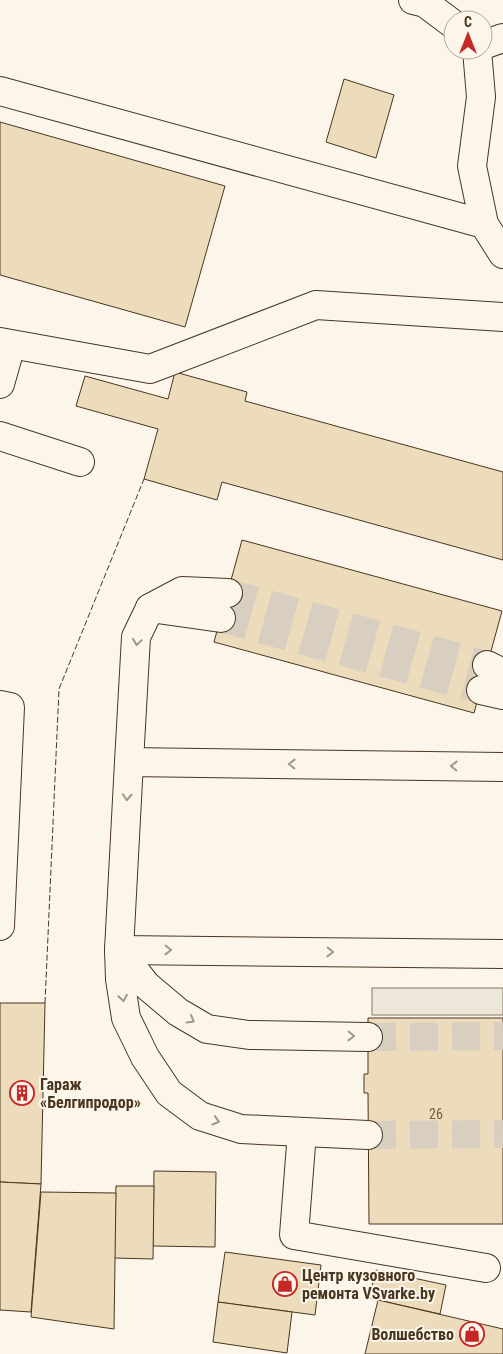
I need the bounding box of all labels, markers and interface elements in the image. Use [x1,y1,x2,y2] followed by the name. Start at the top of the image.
[443,10,493,60] north arrow
[464,14,472,30] text: С
[132,638,143,646] one-way arrow
[288,759,296,769] one-way arrow
[450,761,458,772] one-way arrow
[122,793,133,801] one-way arrow
[164,945,172,956] one-way arrow
[327,947,335,957] one-way arrow
[117,994,127,1003] one-way arrow
[186,1013,195,1023] one-way arrow
[347,1031,355,1042] one-way arrow
[40,1075,141,1112] place label: Гараж «Белгипродор»
[9,1080,35,1106] building icon: Гараж «Белгипродор»
[429,1106,443,1122] house number: 26
[212,1116,220,1126] one-way arrow
[302,1266,435,1303] place label: Центр кузовного ремонта VSvarke.by
[272,1271,298,1297] shop icon: Центр кузовного ремонта VSvarke.by
[459,1321,485,1347] shop icon: Волшебство
[371,1325,454,1344] place label: Волшебство

